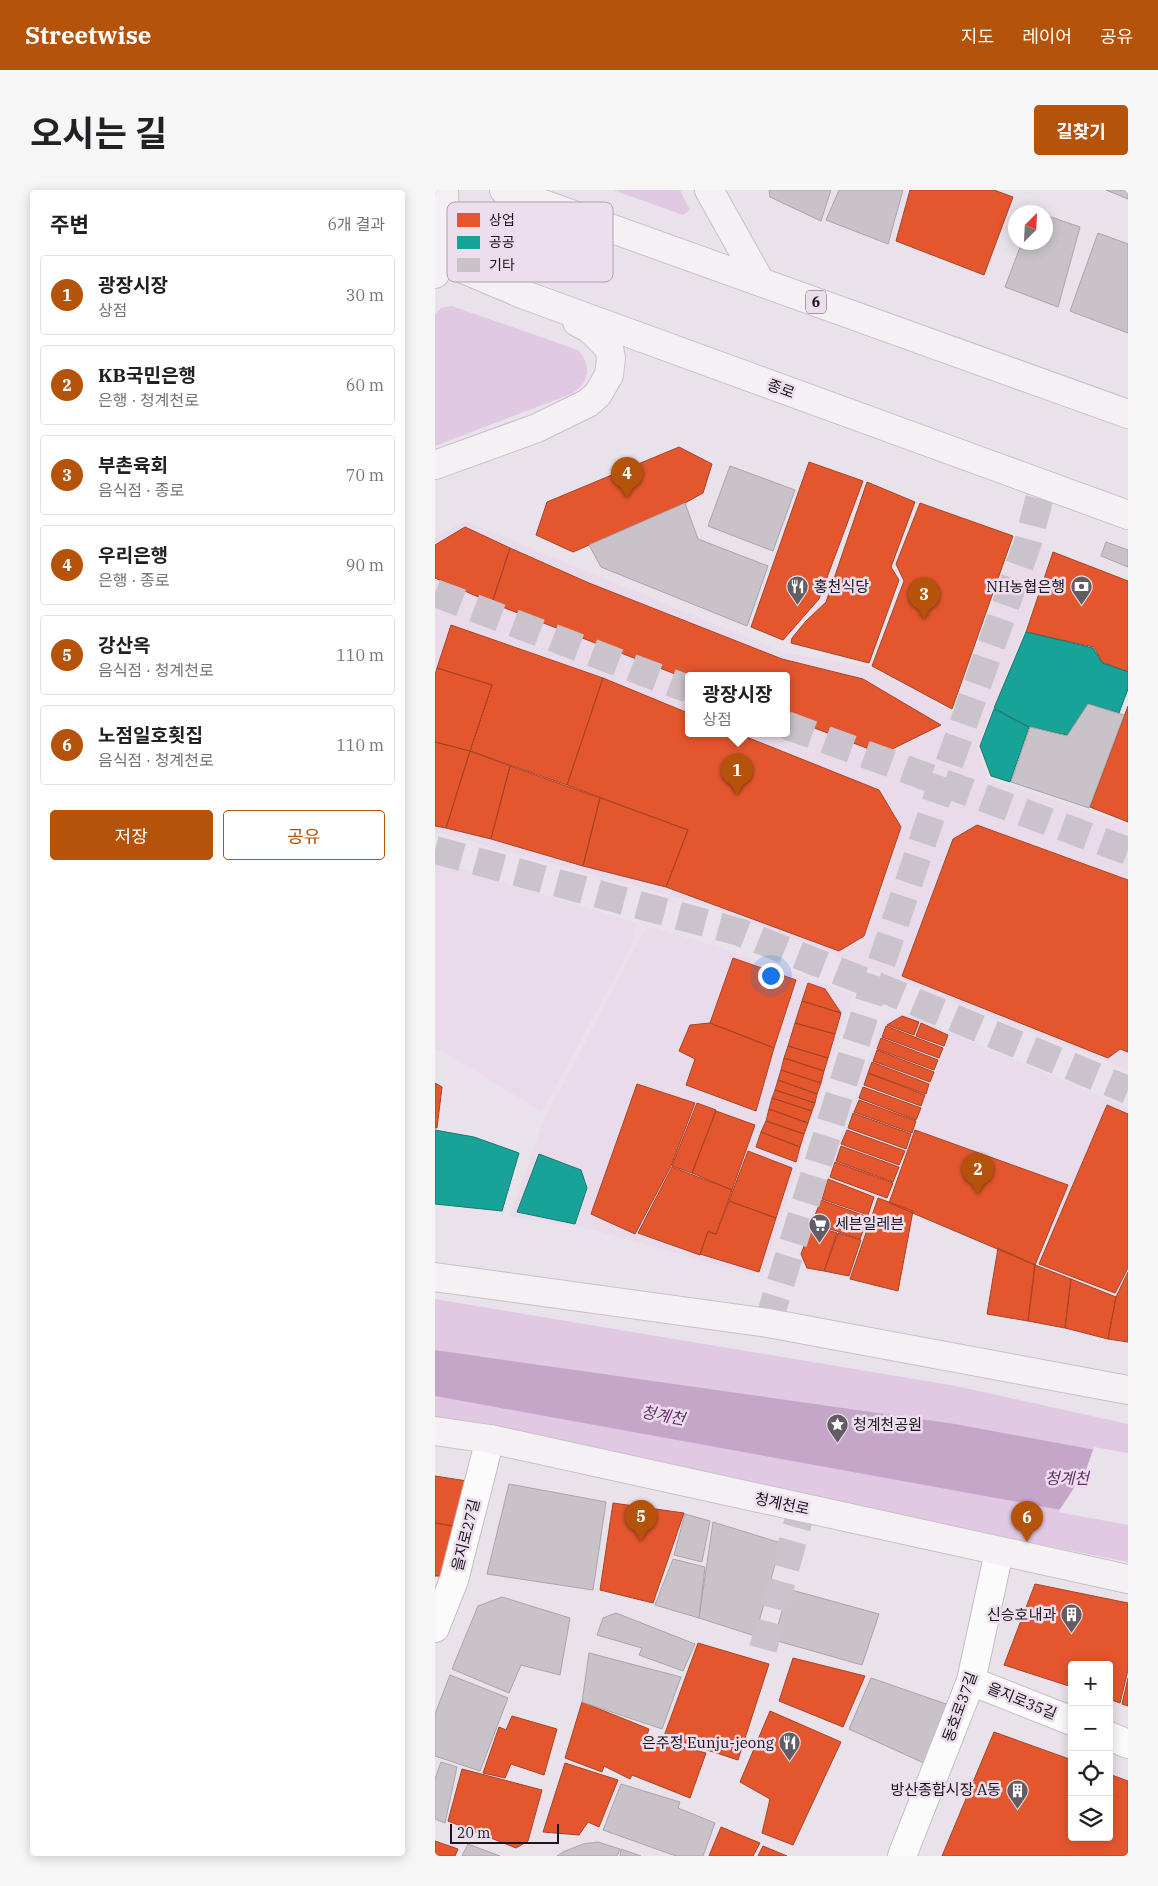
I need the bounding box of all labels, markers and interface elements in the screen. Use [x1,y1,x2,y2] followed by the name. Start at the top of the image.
[25,19,151,51] text: Streetwise
[961,25,994,48] text: 지도
[1022,25,1072,48] text: 레이어
[1100,25,1133,48] text: 공유
[1034,105,1128,155] button: 길찾기
[30,110,167,156] text: 오시는 길
[447,202,613,282] legend
[1008,205,1053,250] north arrow
[50,210,89,238] text: 주변
[489,211,515,229] text: 상업
[328,214,385,234] text: 6개 결과
[489,233,515,251] text: 공공
[489,256,515,274] text: 기타
[98,273,168,297] text: 광장시장
[62,285,72,305] text: 1
[346,285,384,305] text: 30 m
[806,290,826,314] road number: 6
[98,300,127,320] text: 상점
[98,363,196,387] text: KB국민은행
[62,375,72,395] text: 2
[346,375,384,395] text: 60 m
[765,375,797,402] street label: 종로
[98,390,199,410] text: 은행 · 청계천로
[98,453,168,477] text: 부촌육회
[611,457,643,498] pin: 4
[62,465,72,485] text: 3
[346,465,384,485] text: 70 m
[98,480,184,500] text: 음식점 · 종로
[98,543,168,567] text: 우리은행
[62,555,72,575] text: 4
[346,555,384,575] text: 90 m
[98,570,170,590] text: 은행 · 종로
[786,575,810,606] restaurant icon: 홍천식당
[1069,575,1093,606] bank icon: NH농협은행
[814,577,869,596] place label: 홍천식당
[986,577,1065,596] place label: NH농협은행
[908,578,940,619] pin: 3
[98,633,150,657] text: 강산옥
[62,645,72,665] text: 5
[336,645,384,665] text: 110 m
[98,660,214,680] text: 음식점 · 청계천로
[685,672,790,737] popup
[703,682,772,706] text: 광장시장
[703,709,732,729] text: 상점
[98,723,203,747] text: 노점일호횟집
[62,735,72,755] text: 6
[336,735,384,755] text: 110 m
[98,750,214,770] text: 음식점 · 청계천로
[721,754,753,795] pin: 1
[50,810,213,860] button: 저장
[223,810,385,860] button: 공유
[758,963,784,989] your location
[962,1153,994,1194] pin: 2
[807,1212,831,1243] supermarket icon: 세븐일레븐
[835,1214,904,1233] place label: 세븐일레븐
[640,1401,689,1429] water label: 청계천
[825,1413,849,1444] place icon: 청계천공원
[853,1415,922,1434] place label: 청계천공원
[1045,1468,1091,1488] water label: 청계천
[753,1488,811,1519] street label: 청계천로
[447,1497,484,1573] street label: 을지로27길
[625,1500,657,1541] pin: 5
[1011,1501,1043,1542] pin: 6
[1060,1603,1084,1634] building icon: 신승호내과
[987,1605,1056,1624] place label: 신승호내과
[1068,1661,1113,1841] map controls
[1068,1661,1113,1706] button: +
[938,1669,981,1744] street label: 동호로37길
[985,1678,1060,1723] street label: 을지로35길
[1068,1706,1113,1751] button: −
[778,1731,802,1762] restaurant icon: 은주정 Eunju-jeong
[642,1733,774,1752] place label: 은주정 Eunju-jeong
[1068,1751,1113,1796] button: locate
[1005,1778,1029,1809] building icon: 방산종합시장 A동
[891,1780,1001,1799] place label: 방산종합시장 A동
[1068,1796,1113,1841] button: layers
[450,1821,559,1844] scale bar
[457,1824,490,1842] text: 20 m

